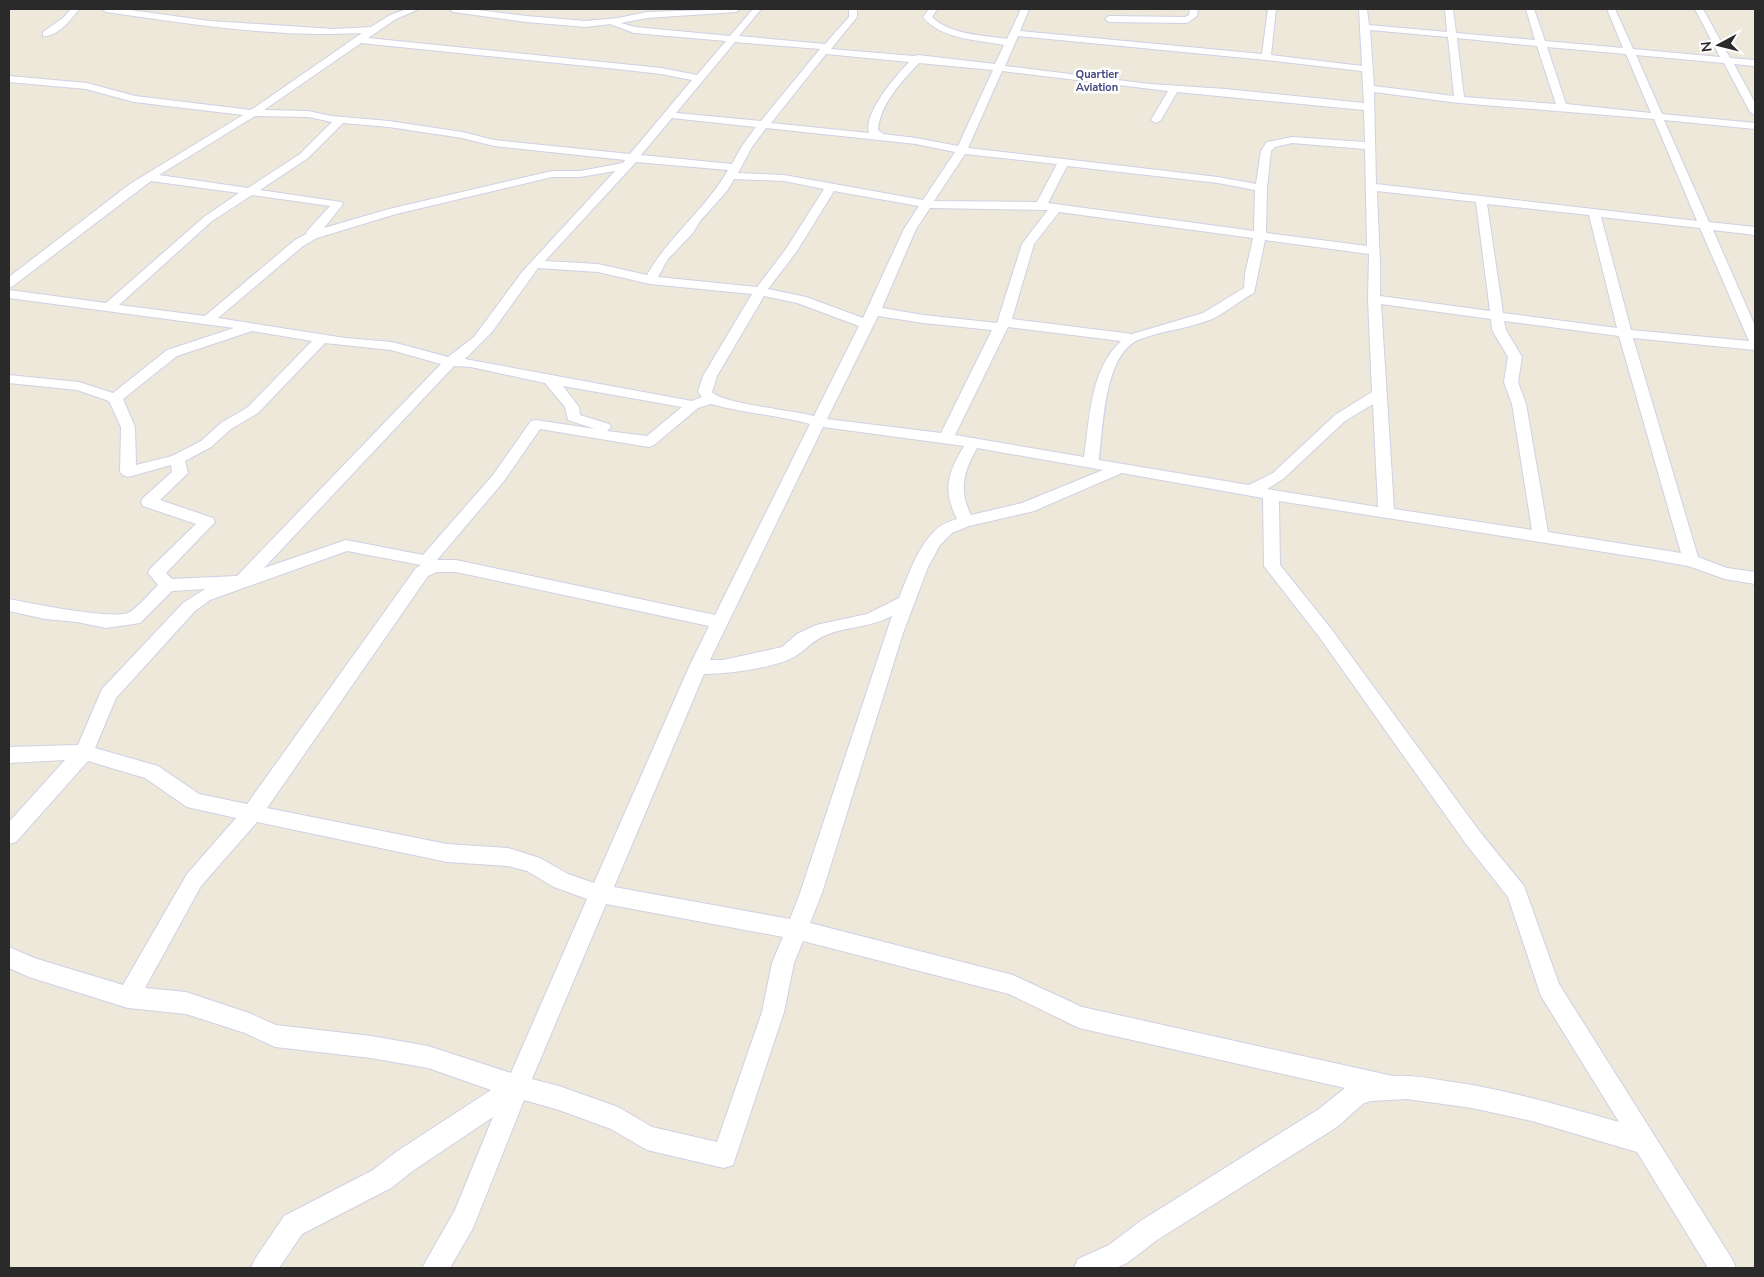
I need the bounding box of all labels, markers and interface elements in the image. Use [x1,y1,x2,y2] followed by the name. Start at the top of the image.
[1694,20,1744,70] north arrow
[1697,40,1717,53] text: N
[1076,67,1119,95] district label: Quartier Aviation

